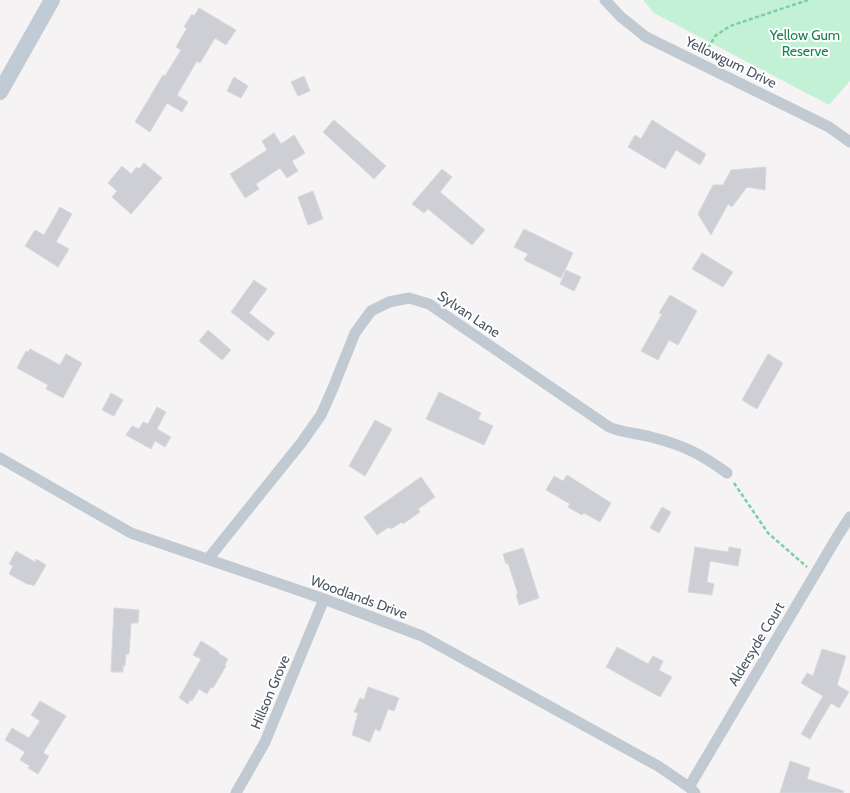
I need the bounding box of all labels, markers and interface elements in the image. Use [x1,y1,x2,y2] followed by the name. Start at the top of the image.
[769,26,840,60] park label: Yellow Gum Reserve
[681,32,780,92] street label: Yellowgum Drive
[434,287,504,341] street label: Sylvan Lane
[308,571,410,623] street label: Woodlands Drive
[724,599,788,689] street label: Aldersyde Court
[246,652,294,732] street label: Hillson Grove

